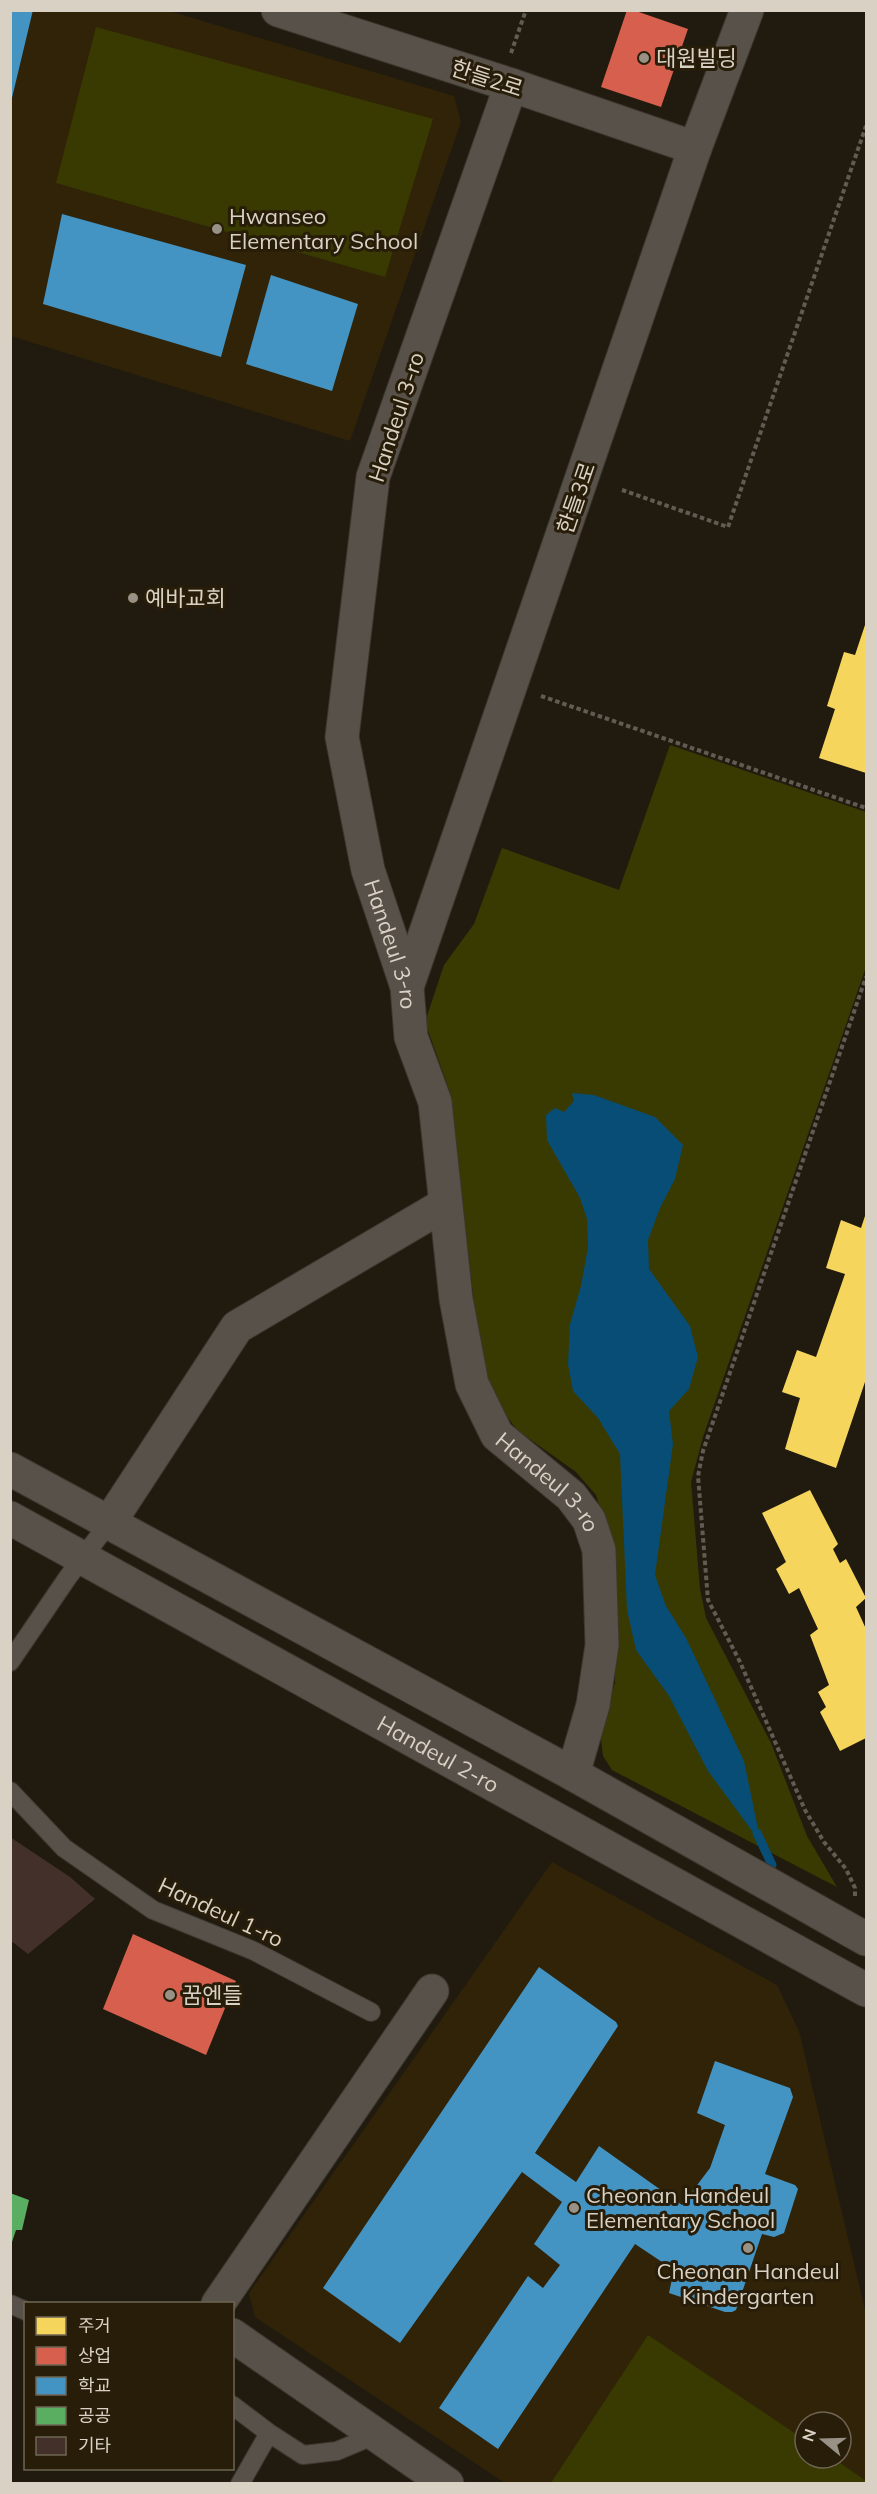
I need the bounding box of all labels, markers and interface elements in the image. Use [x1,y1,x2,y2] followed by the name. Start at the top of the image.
[656,44,737,72] place label: 대원빌딩
[637,51,651,65] marker: 대원빌딩
[448,53,526,103] street label: 한들2로
[229,202,418,255] place label: Hwanseo Elementary School
[210,222,224,236] marker: Hwanseo Elementary School
[362,349,430,485] street label: Handeul 3-ro
[551,458,601,538] street label: 한들3로
[145,584,226,612] place label: 예바교회
[126,591,140,605] marker: 예바교회
[358,876,423,1010] street label: Handeul 3-ro
[490,1426,606,1535] street label: Handeul 3-ro
[372,1709,504,1799] street label: Handeul 2-ro
[154,1871,288,1953] street label: Handeul 1-ro
[182,1981,243,2009] place label: 꿈엔들
[163,1988,177,2002] marker: 꿈엔들
[586,2181,775,2234] place label: Cheonan Handeul Elementary School
[567,2201,581,2215] marker: Cheonan Handeul Elementary School
[741,2241,755,2255] marker: Cheonan Handeul Kindergarten
[656,2257,840,2310] place label: Cheonan Handeul Kindergarten
[24,2302,234,2470] legend
[78,2314,111,2337] text: 주거
[78,2344,111,2367] text: 상업
[78,2374,111,2397] text: 학교
[78,2404,111,2427] text: 공공
[793,2410,853,2470] north arrow
[797,2426,820,2444] text: N
[78,2434,112,2457] text: 기타

